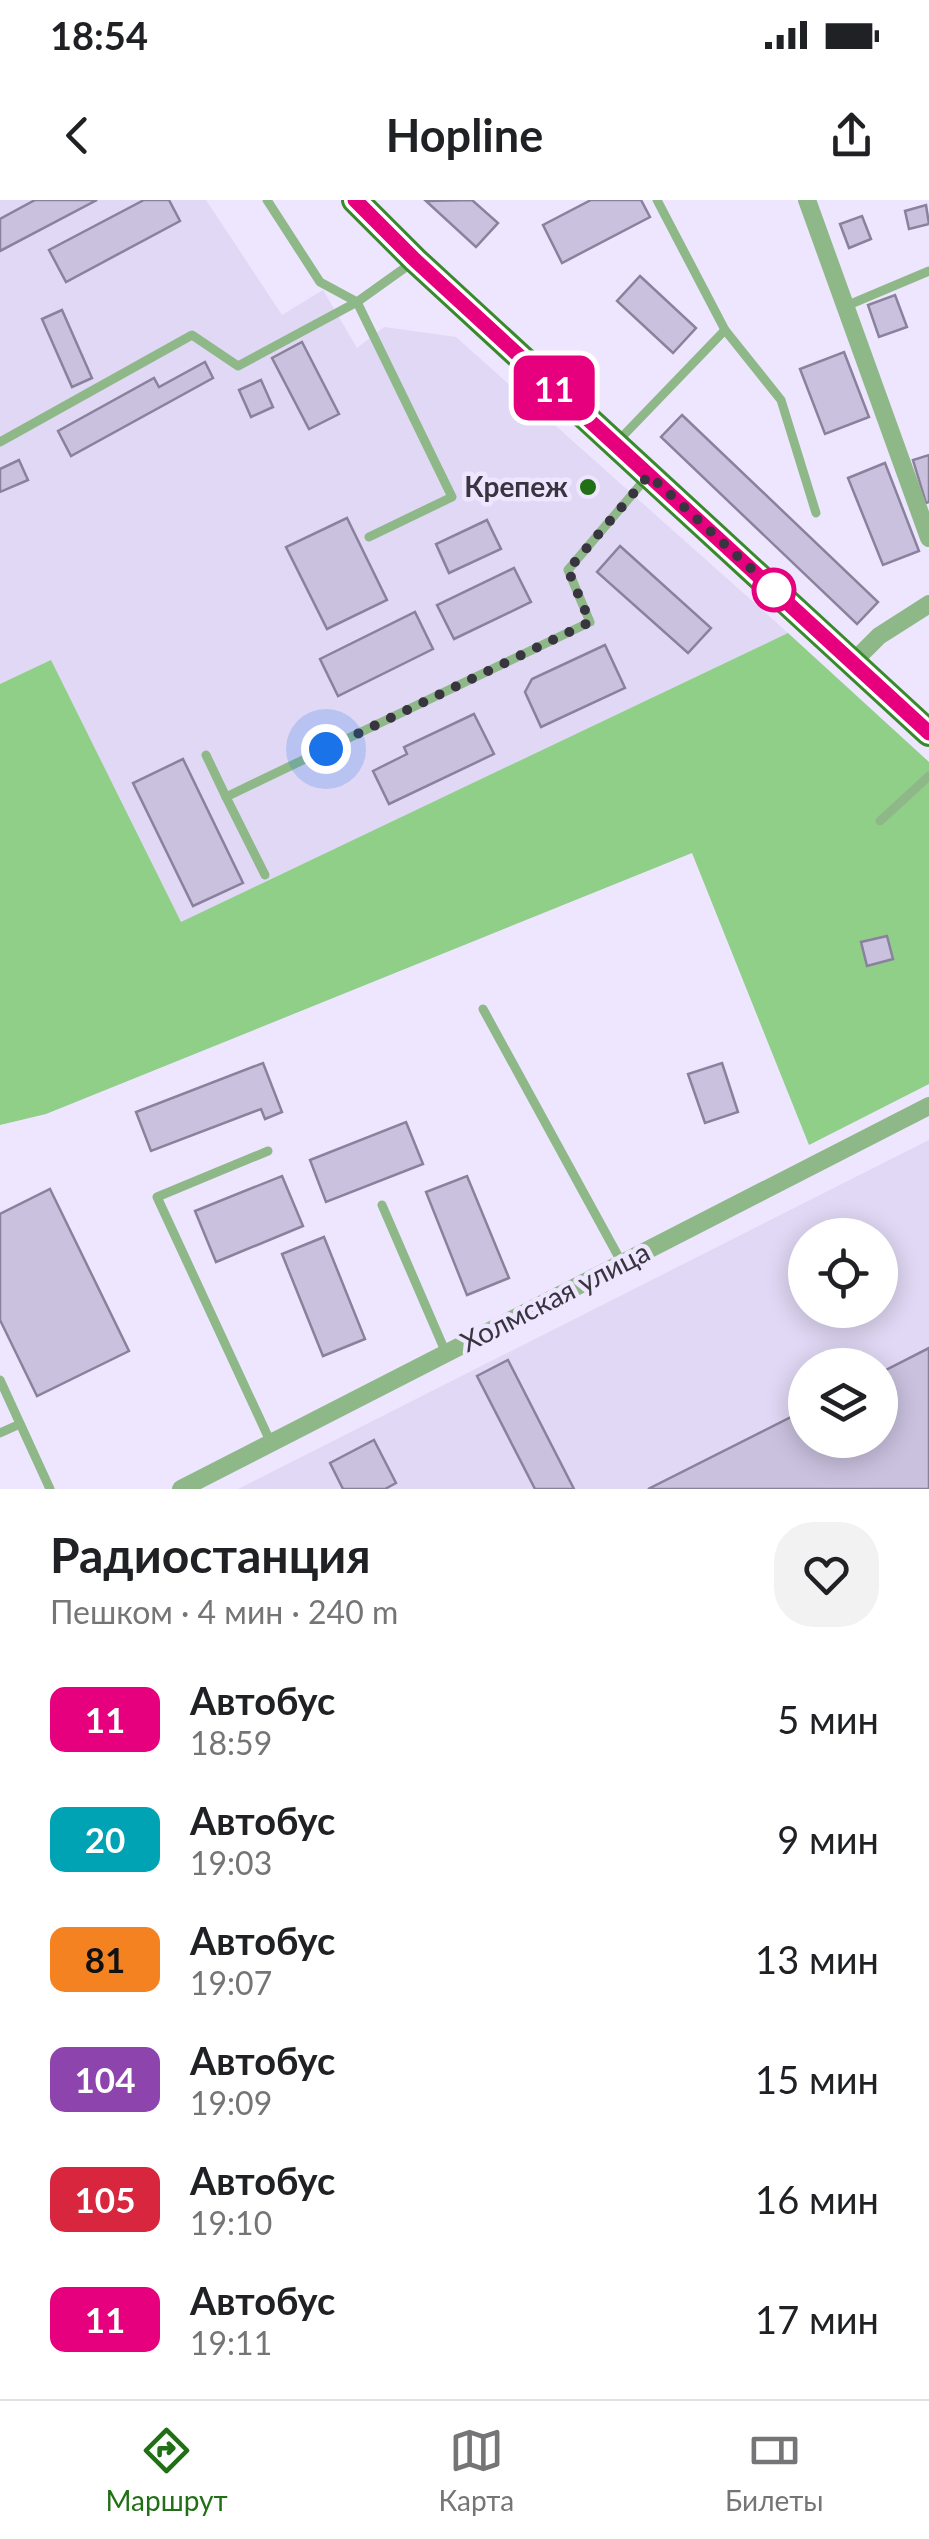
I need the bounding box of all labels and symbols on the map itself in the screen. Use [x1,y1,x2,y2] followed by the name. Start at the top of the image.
[509,356,599,420] line badge: 11
[464,469,568,503] place label: Крепеж
[577,476,599,498] marker: Крепеж
[753,569,795,611] unlabelled marker
[301,724,351,774] your location
[454,1234,655,1358] street label: Холмская улица

